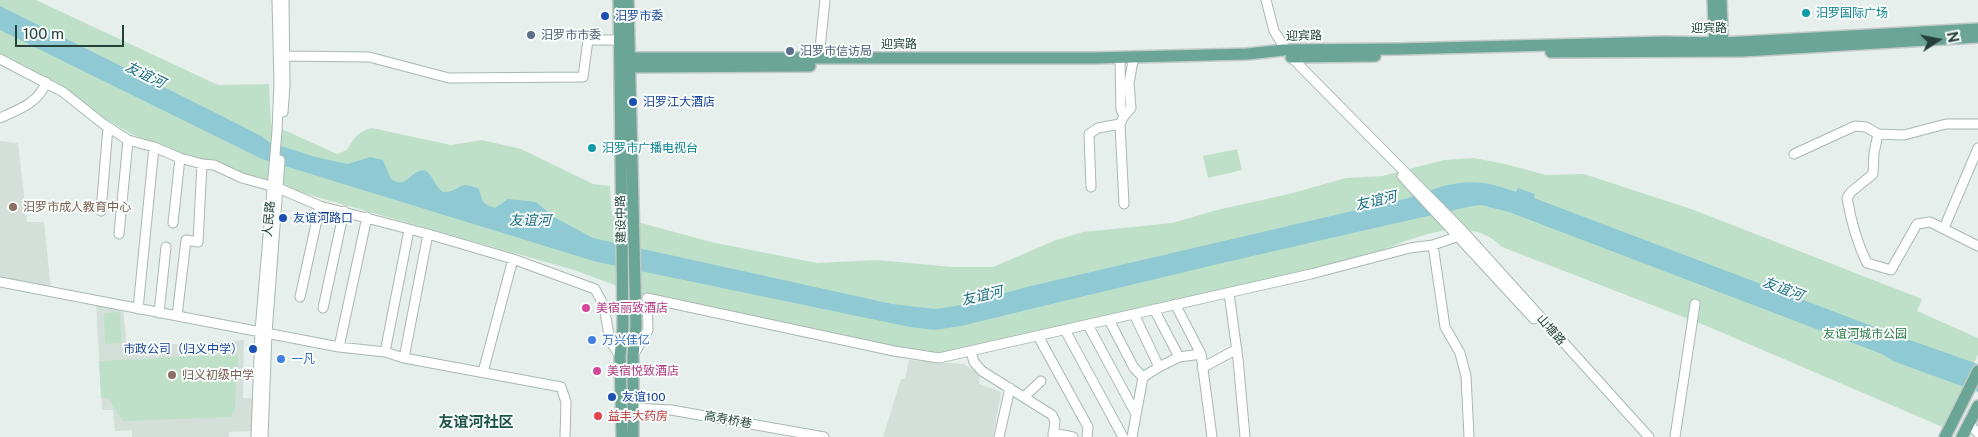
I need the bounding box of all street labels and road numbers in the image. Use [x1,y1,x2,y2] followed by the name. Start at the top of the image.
[1691,21,1727,35] street label: 迎宾路
[1286,28,1322,44] street label: 迎宾路
[881,37,917,51] street label: 迎宾路
[613,195,629,243] street label: 建设中路
[260,200,278,238] street label: 人民路
[1534,312,1568,348] street label: 山塘路
[703,409,753,431] street label: 高寿桥巷

